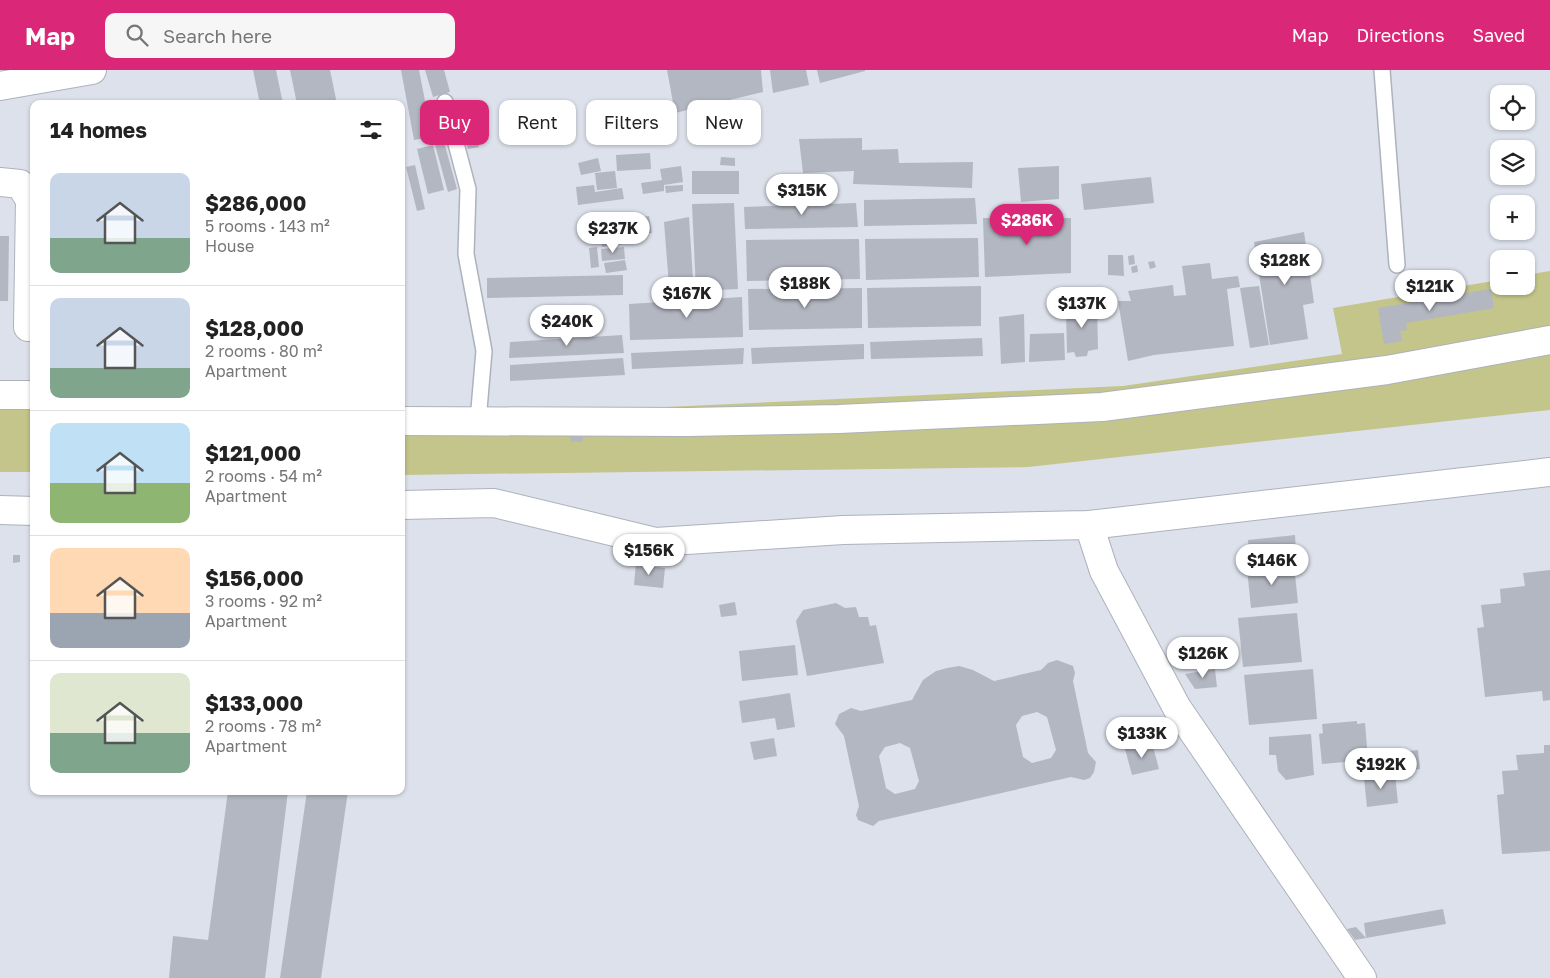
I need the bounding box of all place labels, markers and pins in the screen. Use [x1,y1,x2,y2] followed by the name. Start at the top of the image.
[767,174,837,216] pin: $315K
[992,204,1062,246] pin: $286K
[578,212,648,254] pin: $237K
[1250,244,1320,286] pin: $128K
[770,266,840,309] pin: $188K
[1395,270,1465,312] pin: $121K
[652,276,722,319] pin: $167K
[1047,286,1117,329] pin: $137K
[532,304,602,347] pin: $240K
[614,534,684,576] pin: $156K
[1237,544,1307,586] pin: $146K
[1168,636,1238,679] pin: $126K
[1107,716,1177,759] pin: $133K
[1346,748,1416,790] pin: $192K

